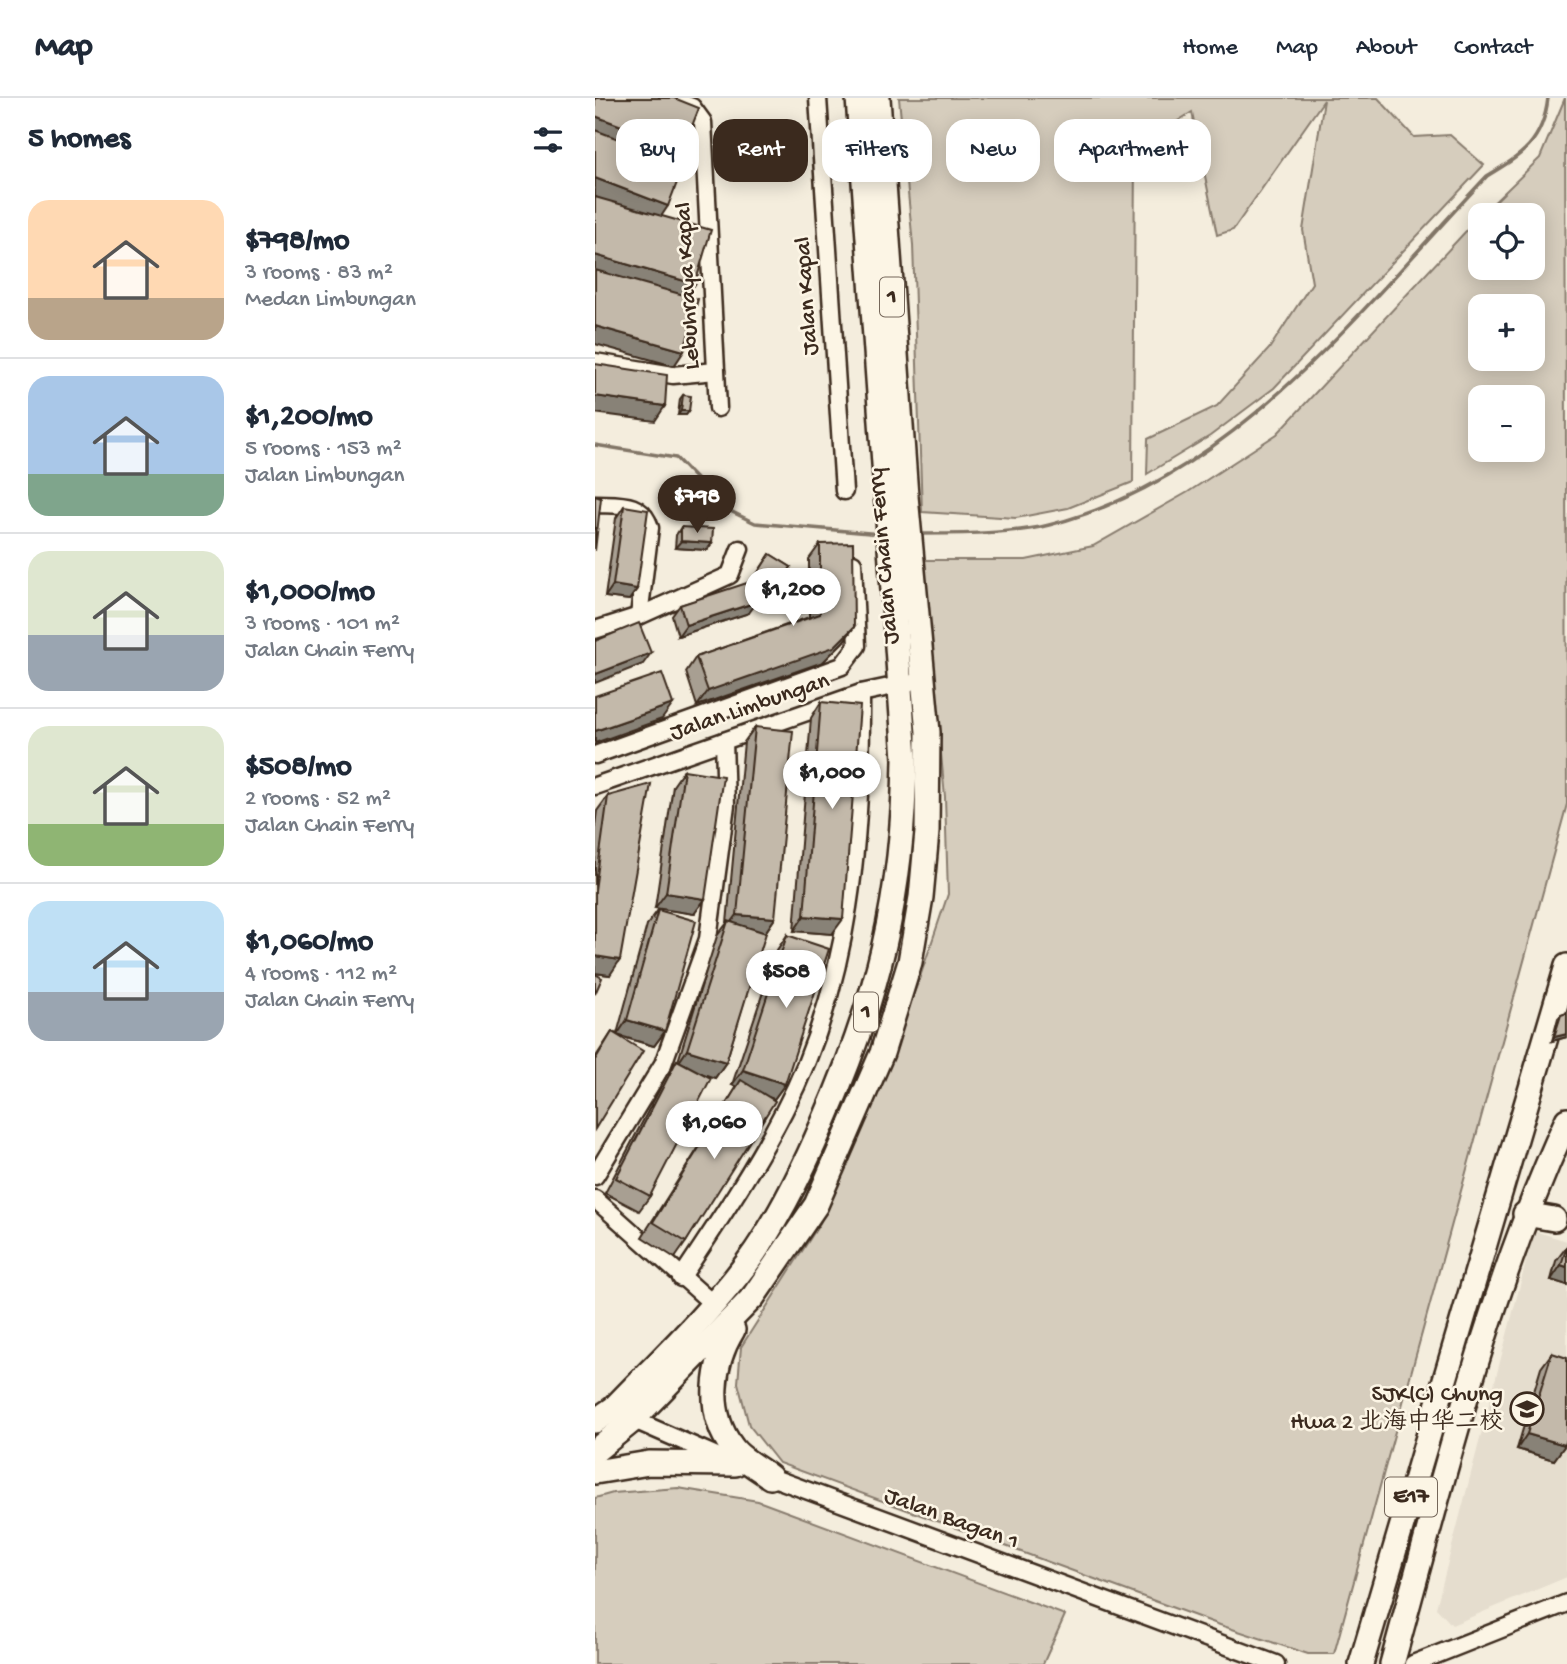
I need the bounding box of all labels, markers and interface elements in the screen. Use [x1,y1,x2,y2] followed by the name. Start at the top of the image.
[35,29,92,67] text: Map
[1182,34,1238,63] text: Home
[1276,34,1318,63] text: Map
[1356,34,1416,63] text: About
[1454,34,1532,63] text: Contact
[616,119,699,182] chip: Buy
[713,119,808,182] chip: Rent
[822,119,932,182] chip: Filters
[946,119,1040,182] chip: New
[1054,119,1211,182] chip: Apartment
[529,121,567,159] icon: filters
[28,123,130,158] text: 5 homes
[670,202,708,370] street label: Lebuhraya Kapal
[1468,203,1545,462] map controls
[1468,203,1545,280] button: locate
[245,225,350,260] text: $798/mo
[84,228,168,312] icon: home
[789,236,827,356] street label: Jalan Kapal
[245,260,393,287] text: 3 rooms · 83 m²
[880,278,904,316] road number: 1
[245,287,416,314] text: Medan Limbungan
[1468,294,1545,371] button: +
[1468,385,1545,462] button: −
[245,401,373,436] text: $1,200/mo
[84,404,168,488] icon: home
[245,436,402,463] text: 5 rooms · 153 m²
[245,463,405,490] text: Jalan Limbungan
[863,467,907,645] street label: Jalan Chain Ferry
[656,476,738,535] pin: $798
[674,484,720,511] text: $798
[736,568,850,628] pin: $1,200
[245,576,375,611] text: $1,000/mo
[761,577,825,604] text: $1,200
[84,579,168,663] icon: home
[245,611,400,638] text: 3 rooms · 101 m²
[245,638,414,665] text: Jalan Chain Ferry
[667,667,834,749] street label: Jalan Limbungan
[245,751,352,786] text: $508/mo
[775,752,889,811] pin: $1,000
[84,754,168,838] icon: home
[799,760,865,787] text: $1,000
[245,786,391,813] text: 2 rooms · 52 m²
[245,813,414,840] text: Jalan Chain Ferry
[245,926,373,961] text: $1,060/mo
[84,929,168,1013] icon: home
[745,950,827,1010] pin: $508
[762,959,810,986] text: $508
[245,961,397,988] text: 4 rooms · 112 m²
[245,988,414,1015] text: Jalan Chain Ferry
[854,992,878,1032] road number: 1
[657,1102,771,1161] pin: $1,060
[682,1110,746,1137] text: $1,060
[1290,1381,1503,1438] place label: SJK(C) Chung Hwa 2 北海中华二校
[1508,1390,1546,1428] school or university icon: SJK(C) Chung Hwa 2 北海中华二校
[1385,1478,1437,1516] road number: E17
[880,1482,1022,1558] street label: Jalan Bagan 1

